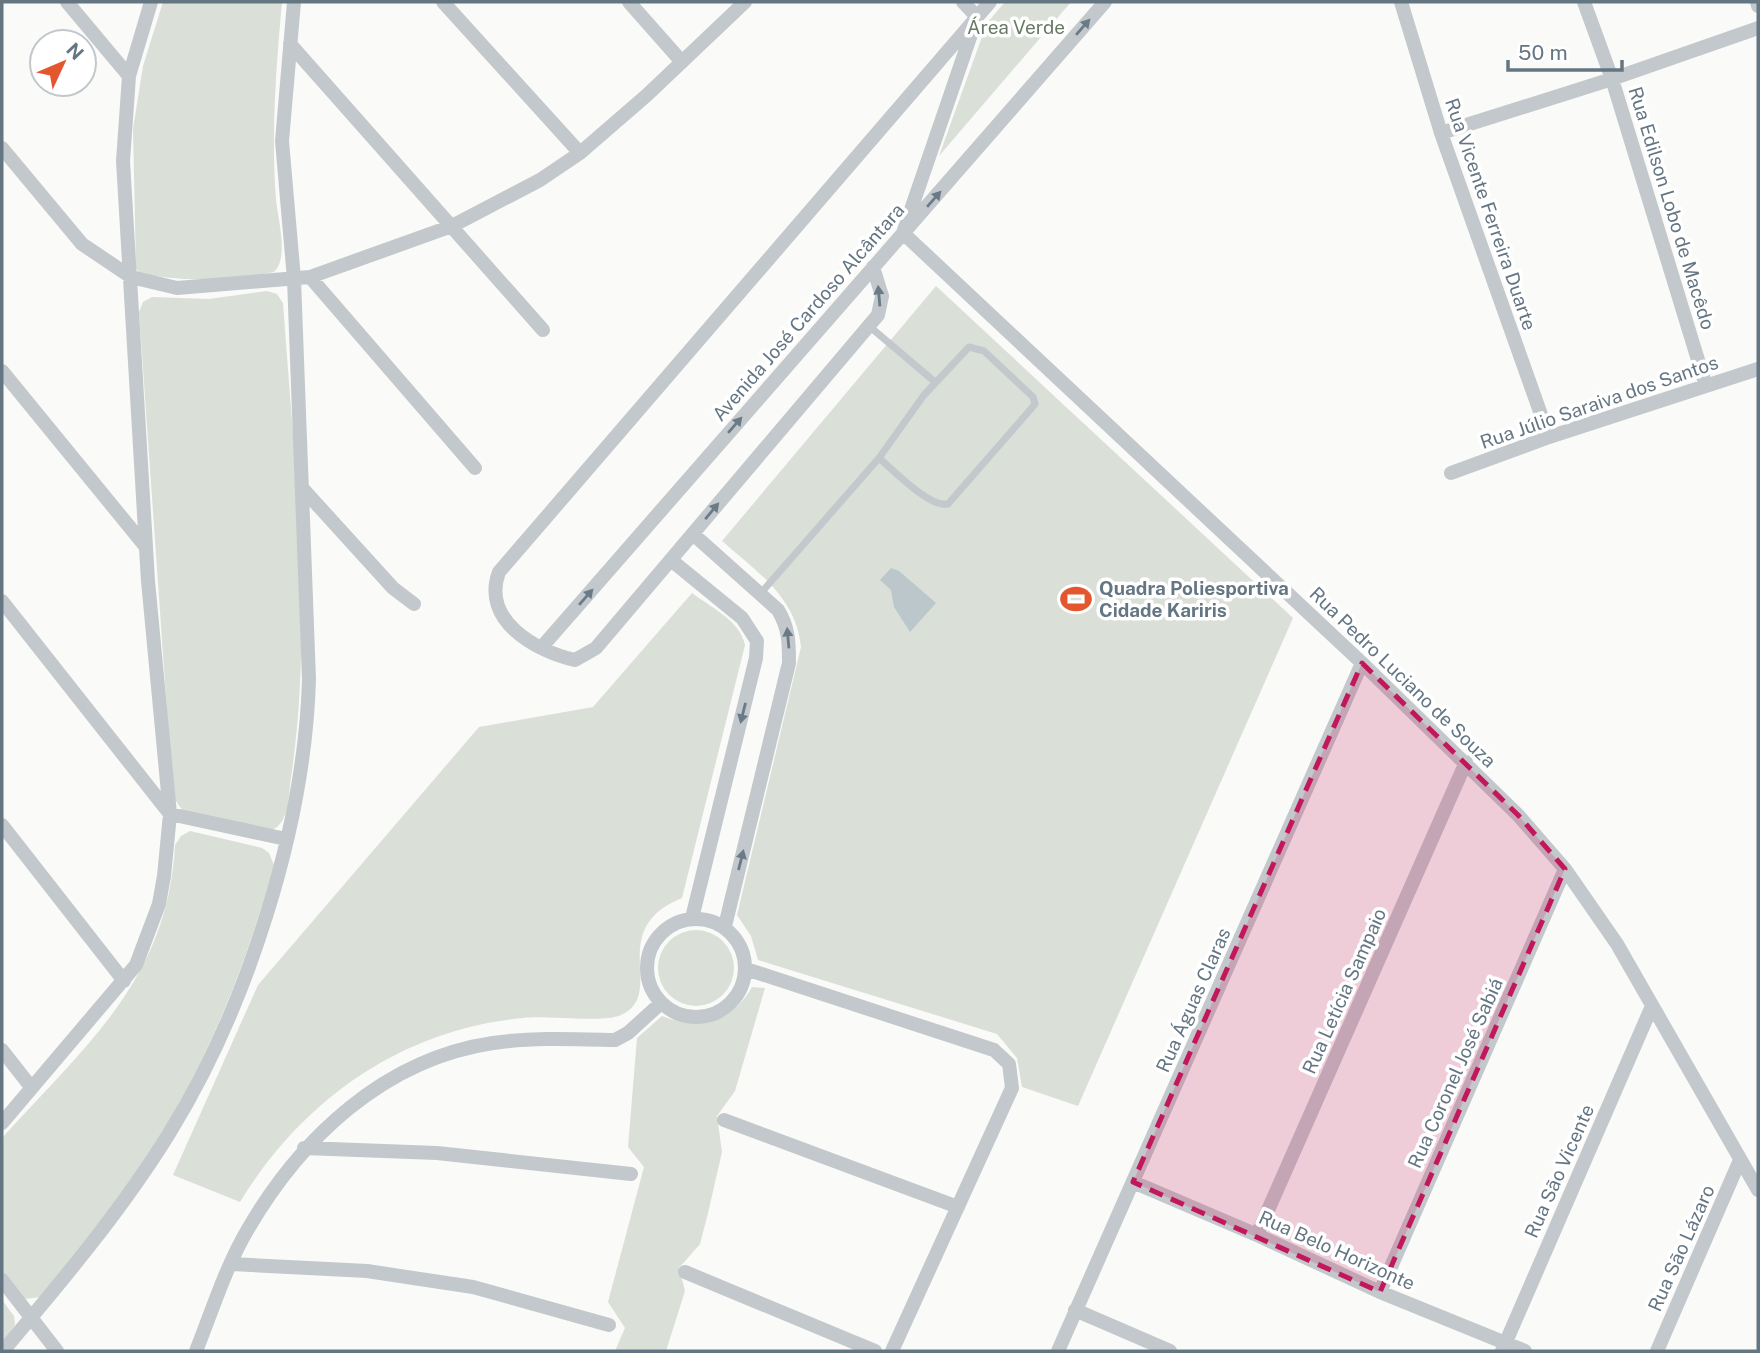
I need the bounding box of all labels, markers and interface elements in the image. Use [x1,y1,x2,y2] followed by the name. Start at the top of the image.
[967,16,1065,38] park label: Área Verde
[1075,18,1091,36] one-way arrow
[28,28,98,98] north arrow
[1508,28,1622,72] scale bar
[62,38,88,64] text: N
[1518,40,1568,65] text: 50 m
[1625,84,1719,332] street label: Rua Edilson Lobo de Macêdo
[1441,95,1541,333] street label: Rua Vicente Ferreira Duarte
[926,190,941,207] one-way arrow
[708,199,908,425] street label: Avenida José Cardoso Alcântara
[873,285,884,307] one-way arrow
[1477,351,1721,453] street label: Rua Júlio Saraiva dos Santos
[727,416,743,434] one-way arrow
[704,503,719,520] one-way arrow
[1099,577,1289,621] place label: Quadra Poliesportiva Cidade Kariris
[1059,582,1093,616] sports icon: Quadra Poliesportiva Cidade Kariris
[1306,582,1500,772] street label: Rua Pedro Luciano de Souza
[578,588,594,606] one-way arrow
[782,627,793,649] one-way arrow
[737,702,748,724] one-way arrow
[736,849,747,871] one-way arrow
[1298,905,1390,1077] street label: Rua Letícia Sampaio
[1151,924,1235,1076] street label: Rua Águas Claras
[1403,975,1507,1171] street label: Rua Coronel José Sabiá
[1520,1101,1598,1241] street label: Rua São Vicente
[1643,1181,1719,1315] street label: Rua São Lázaro
[1256,1206,1418,1294] street label: Rua Belo Horizonte

